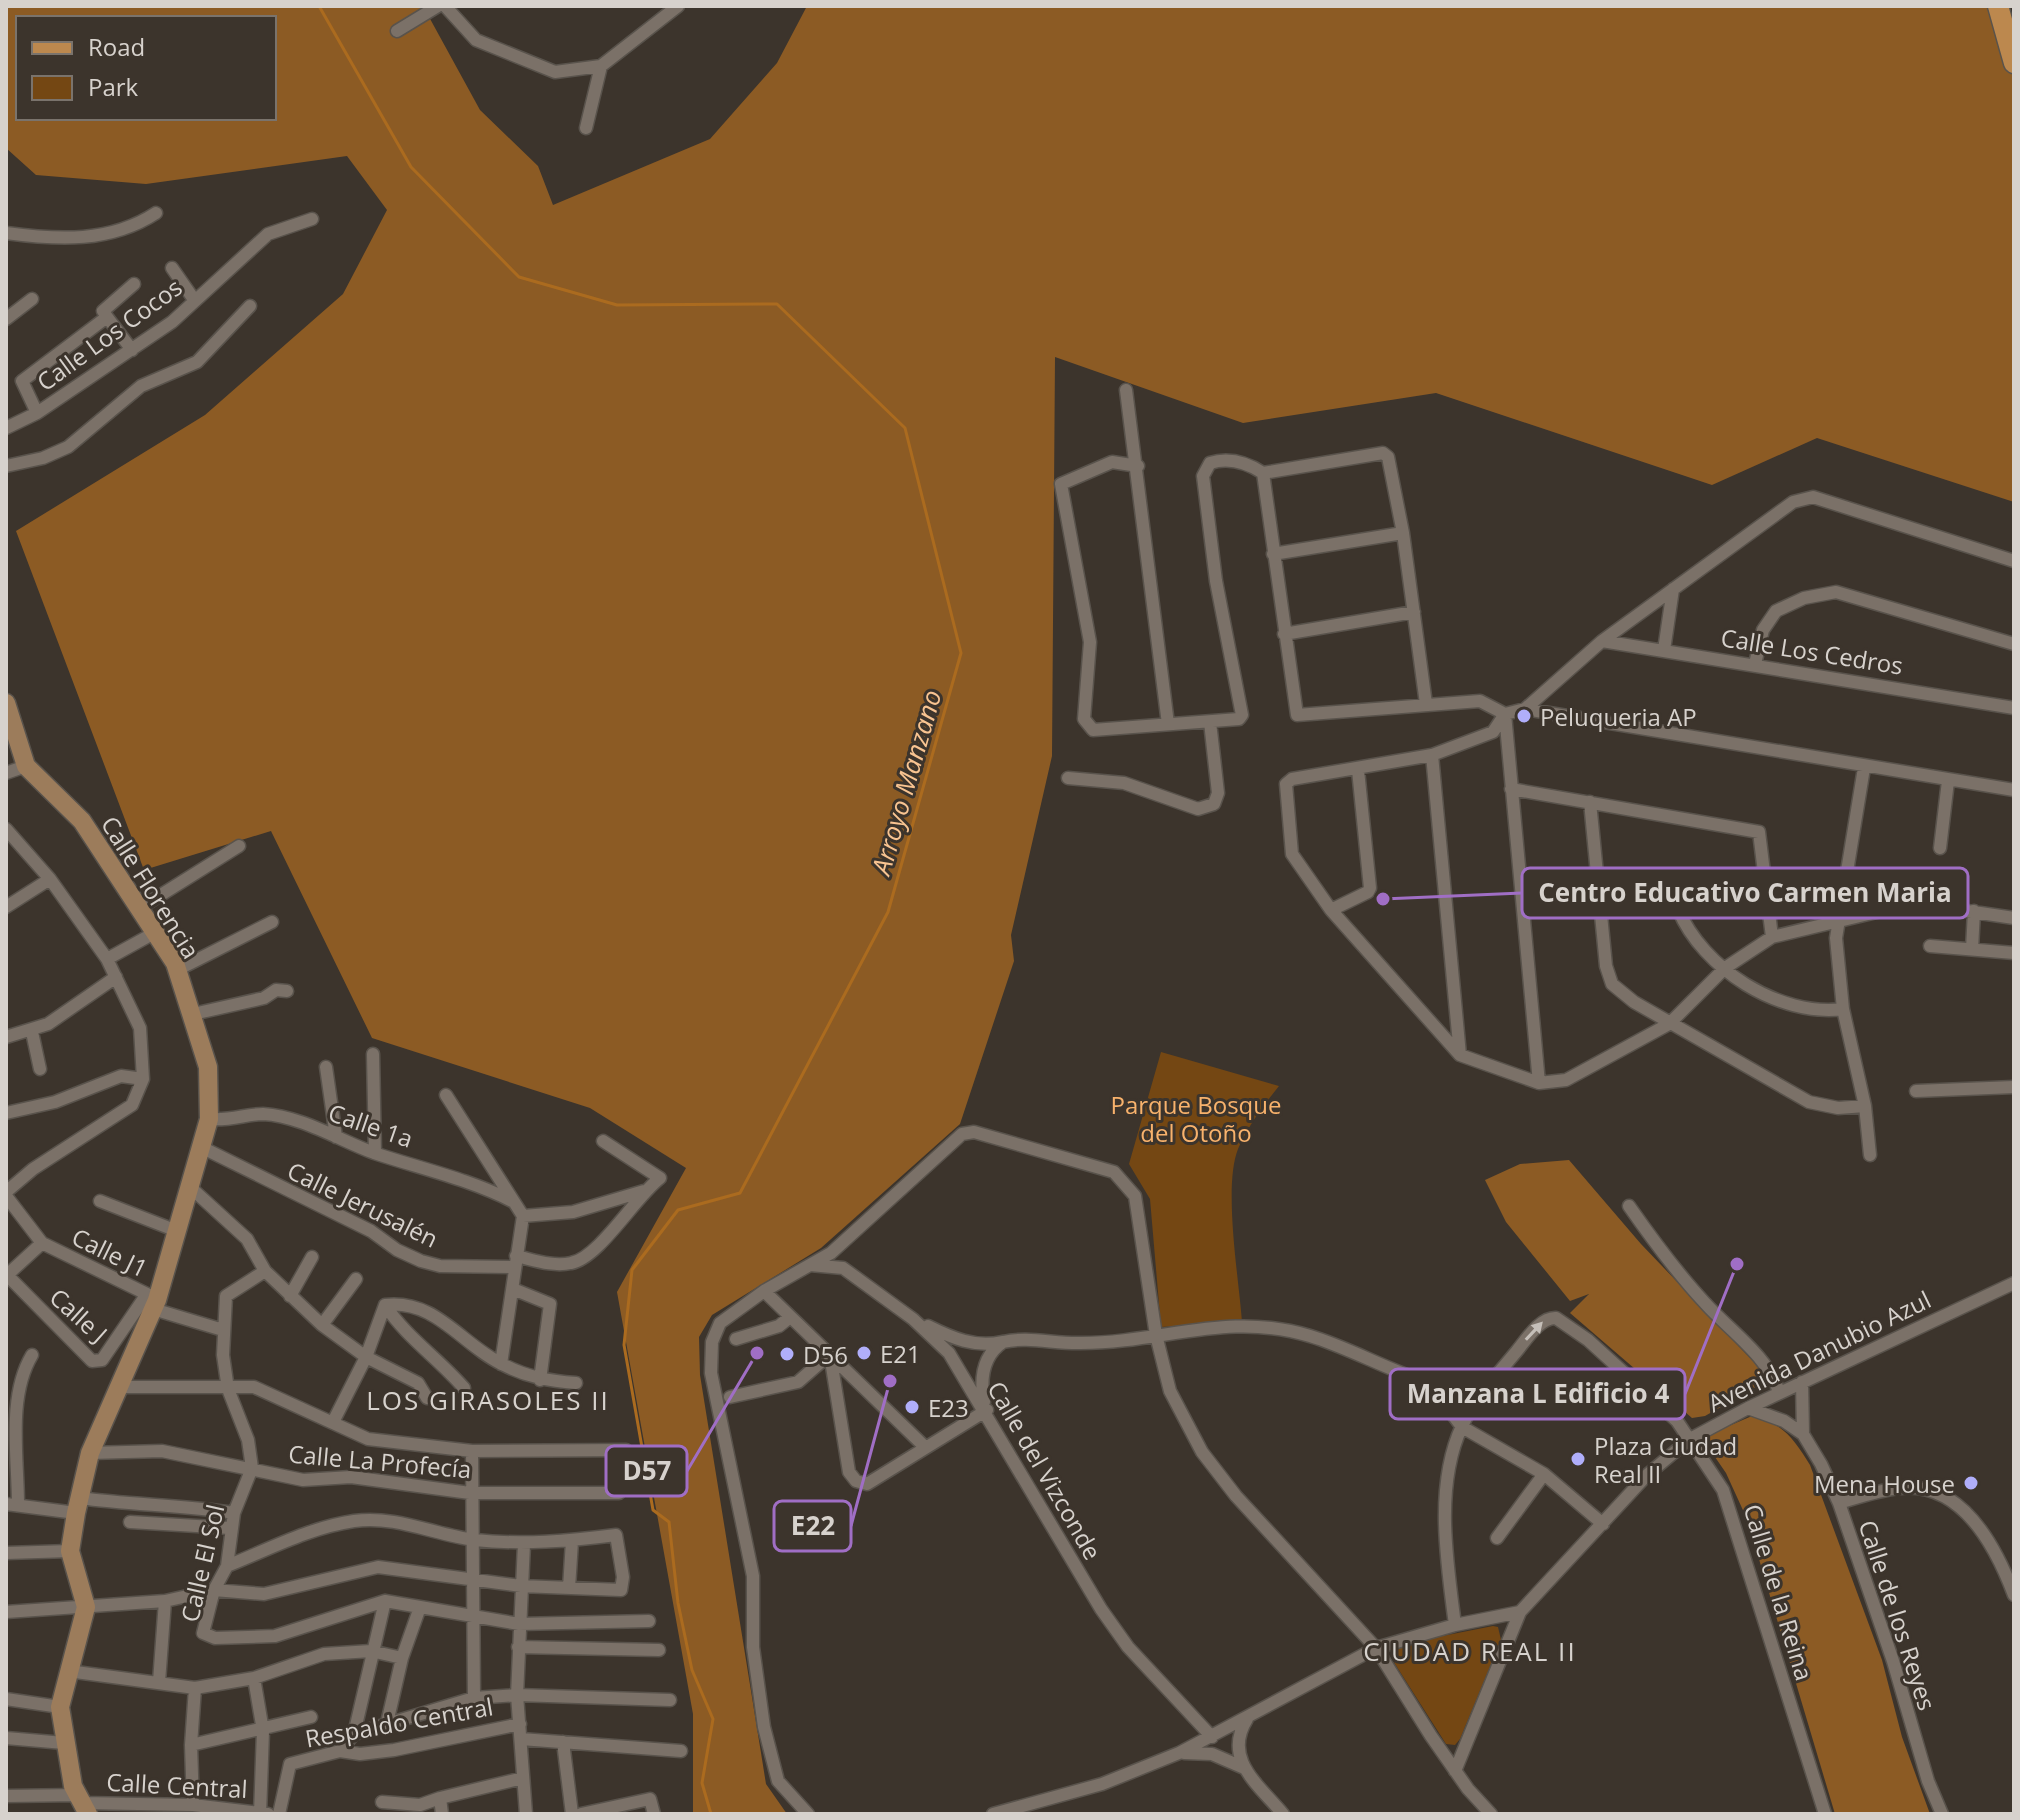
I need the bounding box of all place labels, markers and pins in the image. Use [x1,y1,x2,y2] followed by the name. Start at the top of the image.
[1540,700,1697,733] place label: Peluqueria AP
[1515,707,1533,725] marker: Peluqueria AP
[1522,868,1968,918] callout: Centro Educativo Carmen Maria
[880,1337,921,1370] place label: E21
[803,1338,848,1371] place label: D56
[855,1344,873,1362] marker: E21
[778,1345,796,1363] marker: D56
[1390,1369,1685,1419] callout: Manzana L Edificio 4
[928,1391,969,1424] place label: E23
[903,1398,921,1416] marker: E23
[1594,1429,1737,1490] place label: Plaza Ciudad Real II
[606,1446,687,1496] callout: D57
[1569,1450,1587,1468] marker: Plaza Ciudad Real II
[1814,1467,1955,1500] place label: Mena House
[1962,1474,1980,1492] marker: Mena House
[774,1501,851,1551] callout: E22

